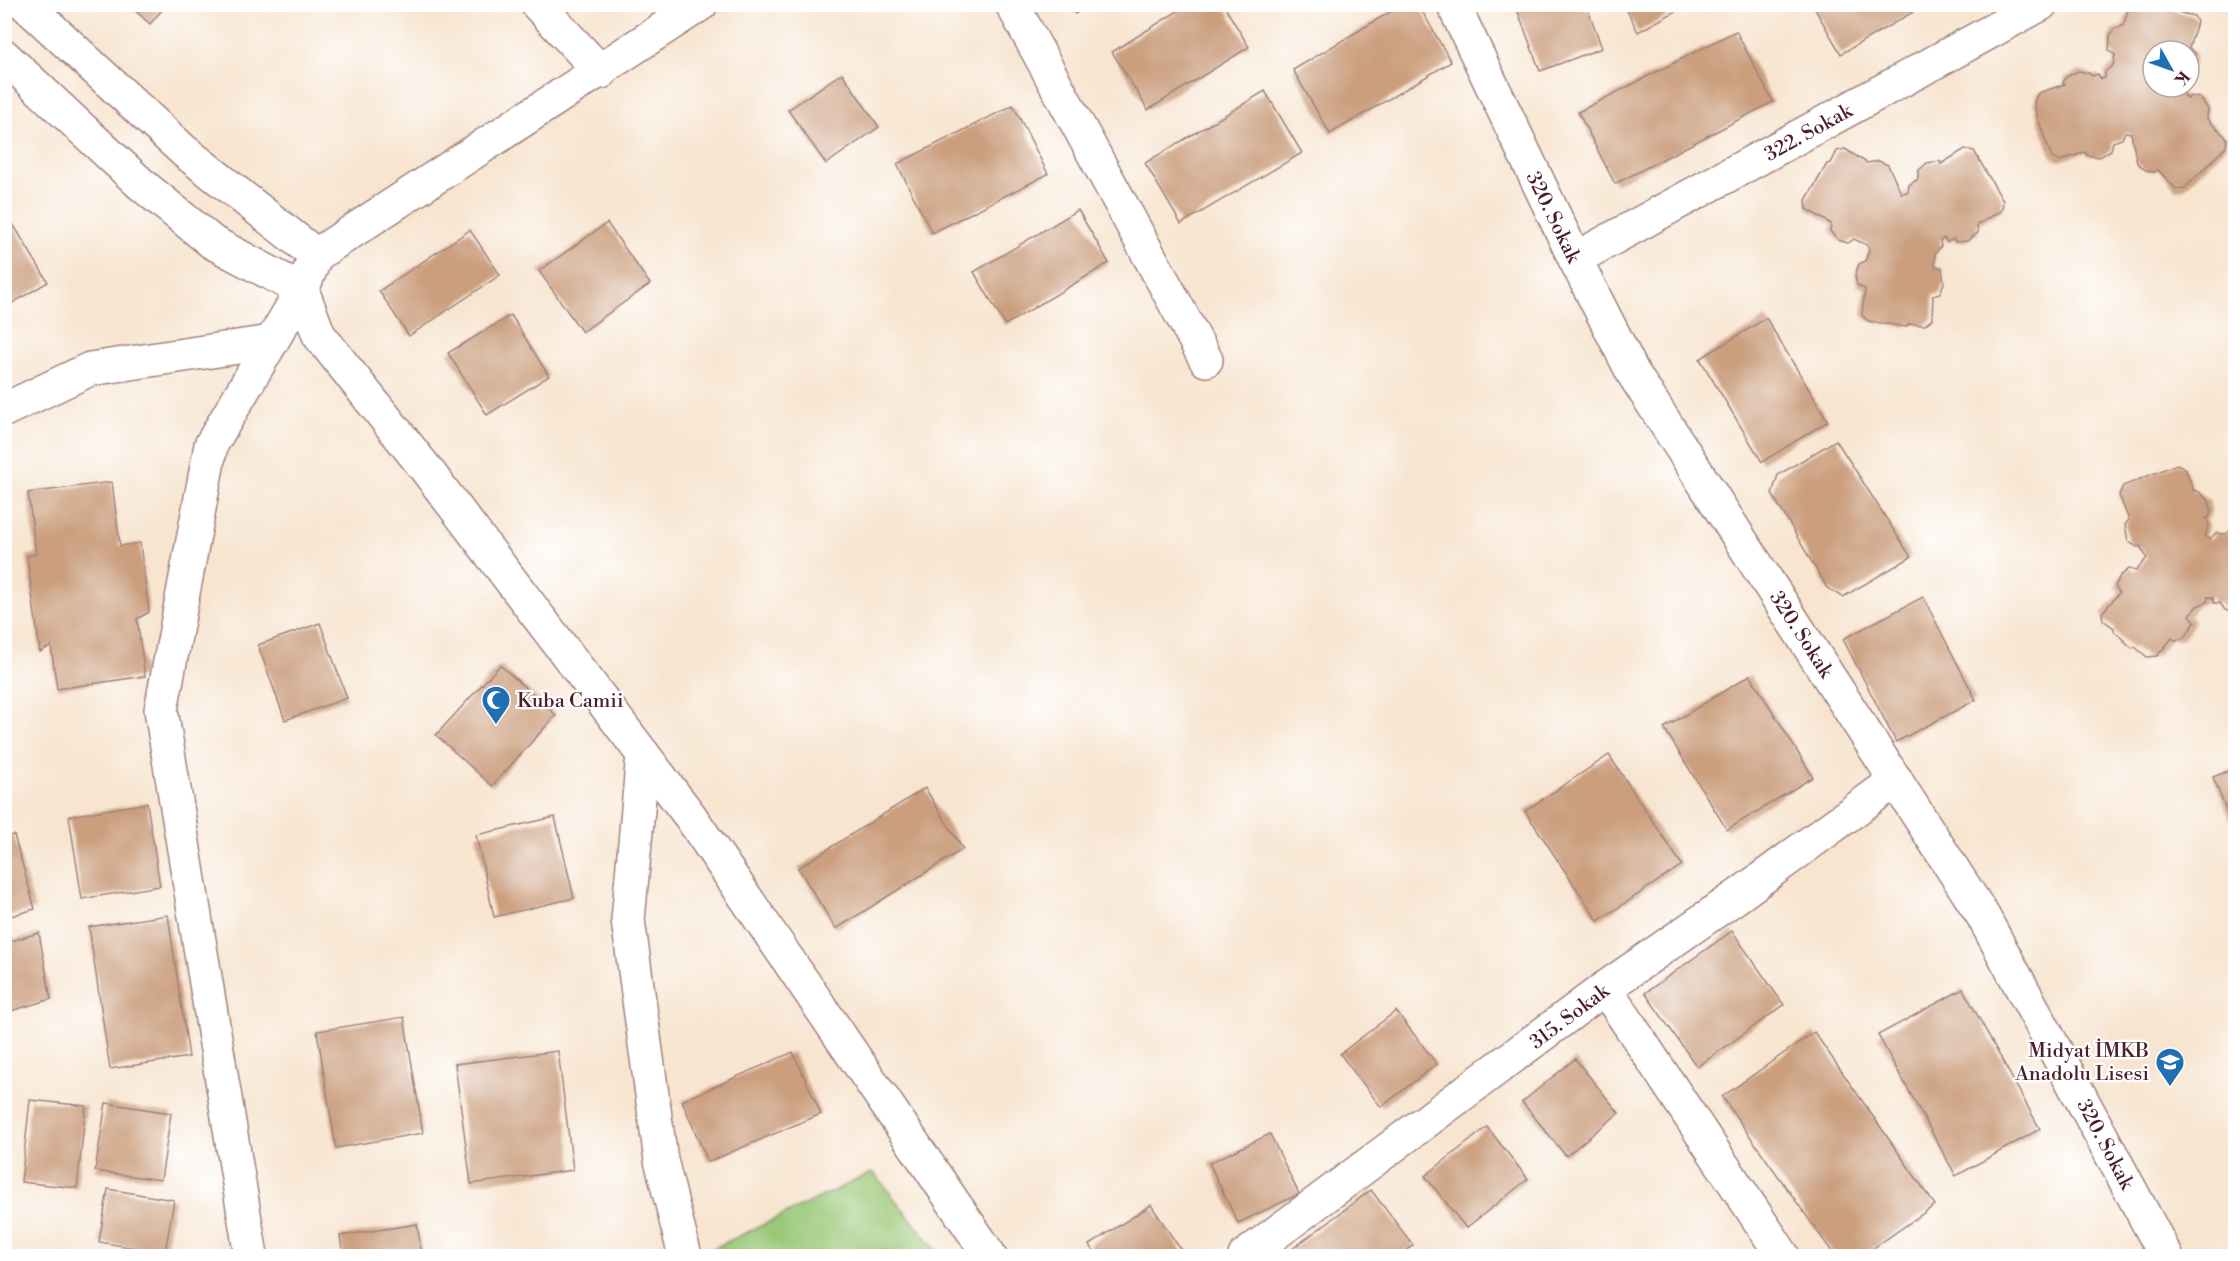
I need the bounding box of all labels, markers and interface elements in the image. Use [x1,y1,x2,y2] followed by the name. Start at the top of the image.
[2141,39,2201,99] north arrow
[2169,67,2194,90] text: K
[1760,98,1858,168] street label: 322. Sokak
[1520,168,1586,269] street label: 320. Sokak
[1763,587,1839,684] street label: 320. Sokak
[480,684,512,726] mosque icon: Kuba Camii
[517,689,624,714] place label: Kuba Camii
[1525,978,1616,1055] street label: 315. Sokak
[2014,1038,2149,1087] place label: Midyat İMKB Anadolu Lisesi
[2154,1046,2186,1088] school or university icon: Midyat İMKB Anadolu Lisesi
[2070,1095,2140,1196] street label: 320. Sokak

